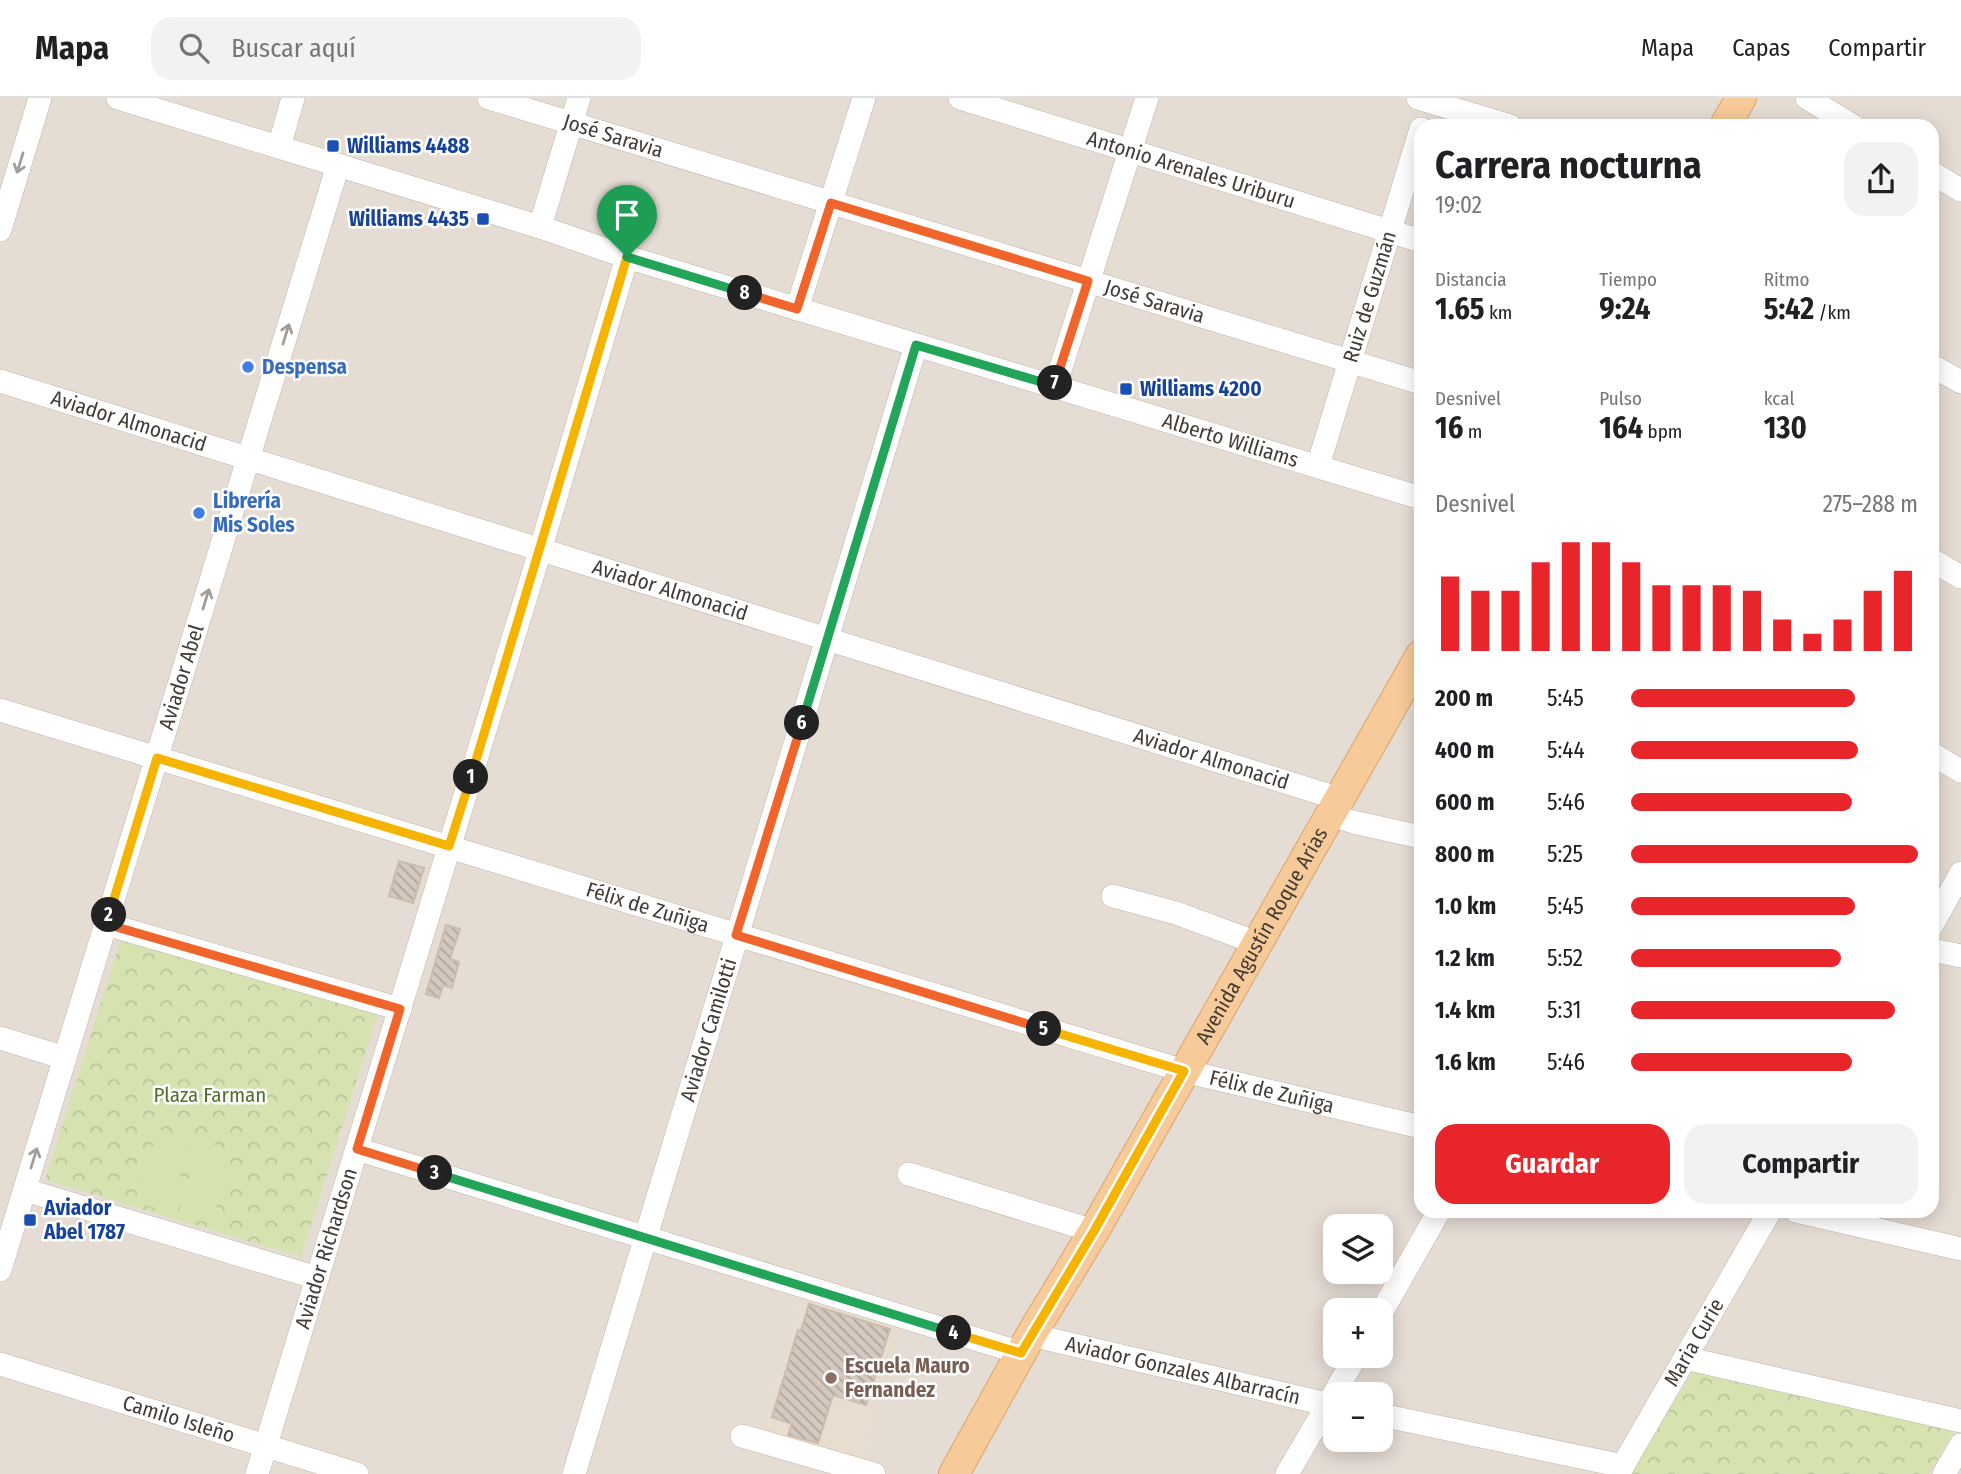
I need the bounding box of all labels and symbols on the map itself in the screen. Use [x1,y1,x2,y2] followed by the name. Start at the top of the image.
[560,108,667,164] street label: José Saravia
[1084,125,1298,214] street label: Antonio Arenales Uriburu
[347,133,469,159] place label: Williams 4488
[325,138,341,154] marker: Williams 4488
[13,152,26,174] one-way arrow
[597,185,657,257] pin
[349,206,469,232] place label: Williams 4435
[475,211,491,227] marker: Williams 4435
[1337,228,1402,366] street label: Ruiz de Guzmán
[1101,274,1208,329] street label: José Saravia
[728,276,762,310] pin: 8
[281,323,294,345] one-way arrow
[262,354,347,380] place label: Despensa
[240,359,256,375] marker: Despensa
[1038,366,1072,400] pin: 7
[1140,376,1262,402] place label: Williams 4200
[1118,381,1134,397] marker: Williams 4200
[48,385,210,458] street label: Aviador Almonacid
[1159,407,1302,473] street label: Alberto Williams
[213,488,295,538] place label: Librería Mis Soles
[191,505,207,521] marker: Librería Mis Soles
[589,554,751,626] street label: Aviador Almonacid
[200,588,213,610] one-way arrow
[153,621,210,733] street label: Aviador Abel
[784,706,820,740] pin: 6
[1131,722,1292,795] street label: Aviador Almonacid
[454,760,489,794] pin: 1
[1190,823,1333,1049] street label: Avenida Agustín Roque Arias
[583,876,712,938] street label: Félix de Zuñiga
[92,898,126,932] pin: 2
[675,955,742,1105] street label: Aviador Camilotti
[1026,1012,1062,1046] pin: 5
[1207,1064,1337,1119] street label: Félix de Zuñiga
[154,1082,266,1108] park label: Plaza Farman
[29,1147,42,1169] one-way arrow
[418,1156,452,1190] pin: 3
[289,1165,363,1332] street label: Aviador Richardson
[43,1195,125,1245] place label: Aviador Abel 1787
[22,1212,38,1228] marker: Aviador Abel 1787
[1658,1294,1730,1391] street label: Maria Curie
[936,1316,972,1350] pin: 4
[1063,1331,1303,1410] street label: Aviador Gonzales Albarracín
[845,1353,970,1403] place label: Escuela Mauro Fernandez
[823,1370,839,1386] marker: Escuela Mauro Fernandez
[119,1390,238,1449] street label: Camilo Isleño

